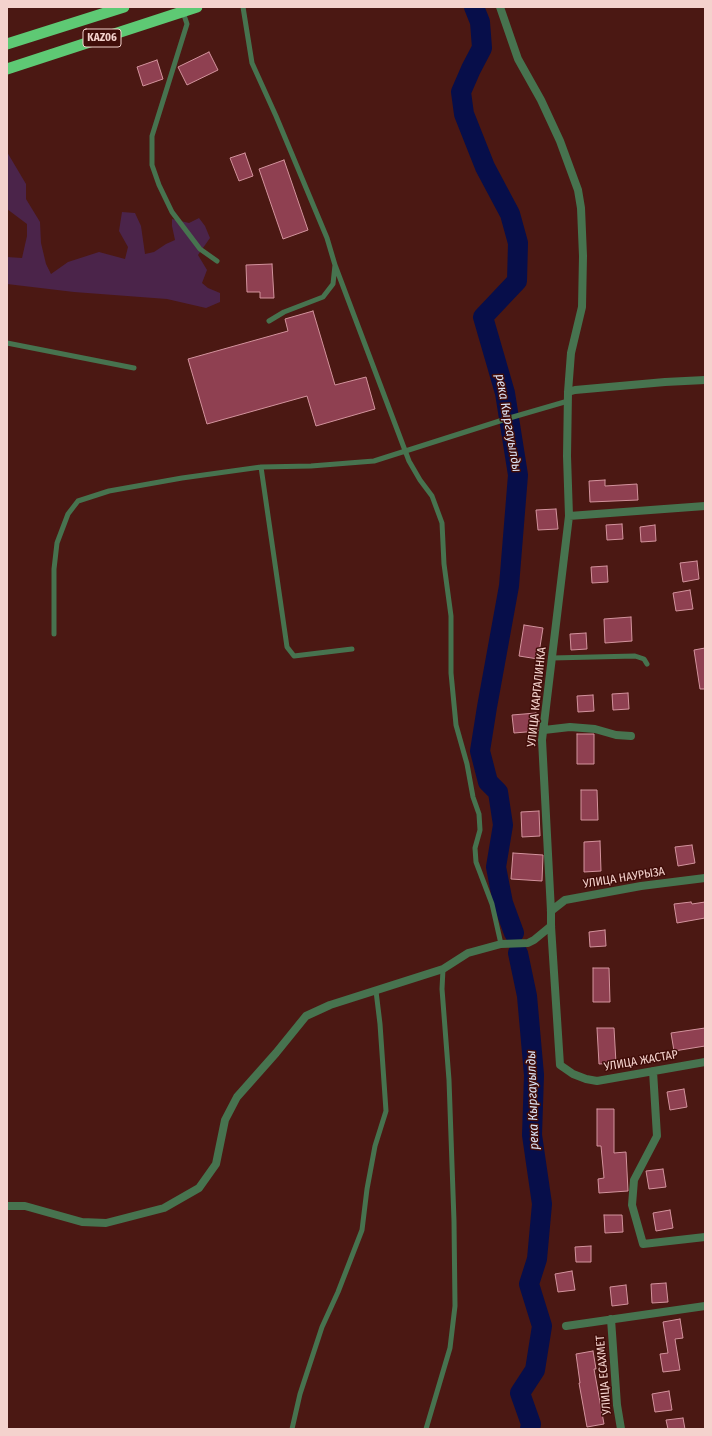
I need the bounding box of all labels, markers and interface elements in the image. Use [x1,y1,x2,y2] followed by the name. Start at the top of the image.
[83,29,121,47] road number: KАZ06
[492,373,524,473] water label: река Кыргауылды
[525,646,549,748] street label: УЛИЦА КАРГАЛИНКА
[582,864,666,892] street label: УЛИЦА НАУРЫЗА
[603,1047,679,1075] street label: УЛИЦА ЖАСТАР
[523,1050,543,1150] water label: река Кыргауылды
[593,1335,615,1415] street label: УЛИЦА ЕСАХМЕТ

